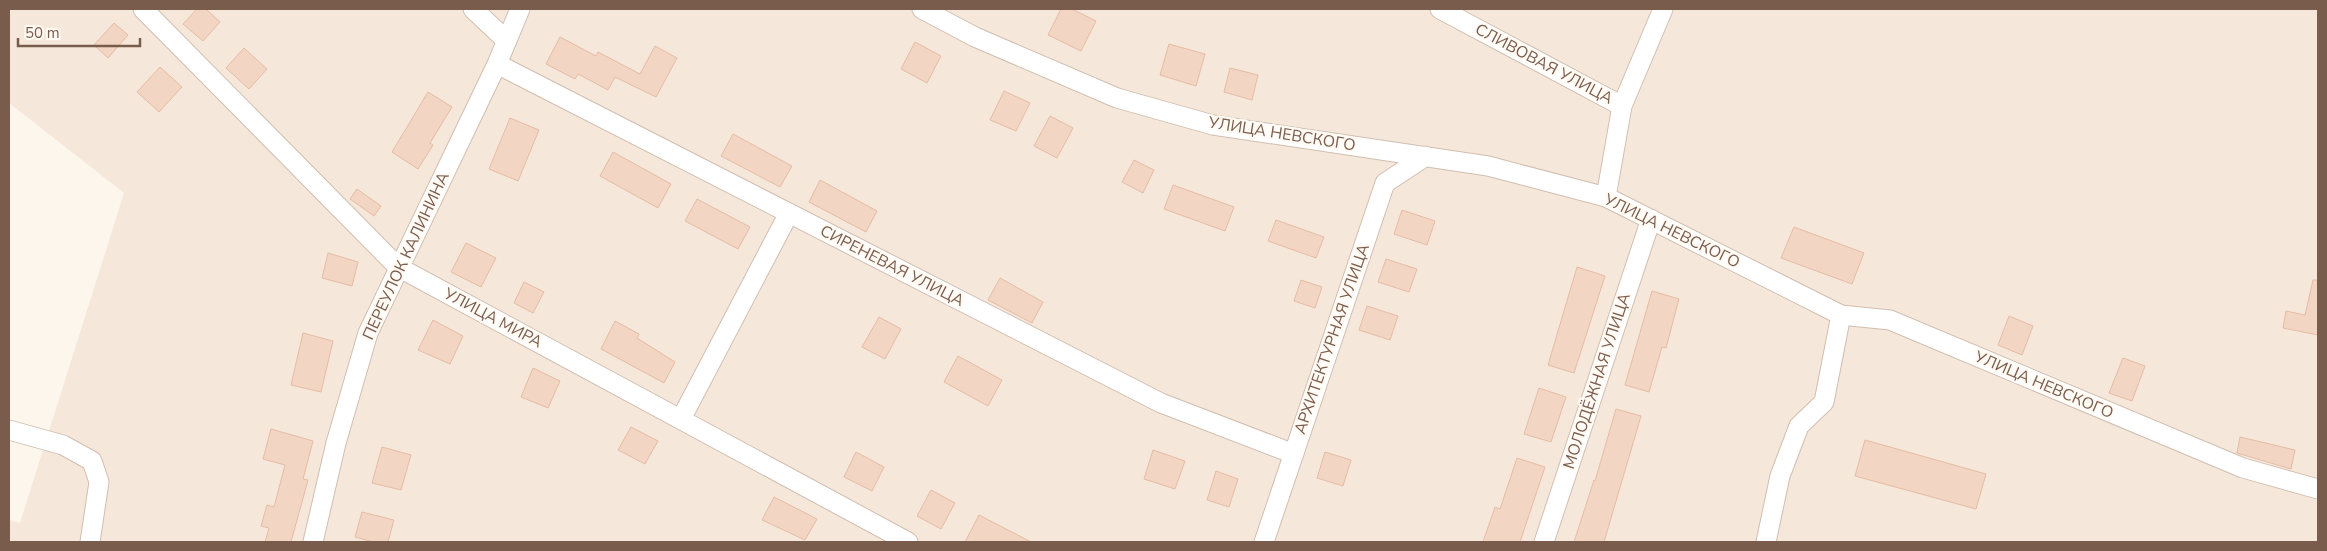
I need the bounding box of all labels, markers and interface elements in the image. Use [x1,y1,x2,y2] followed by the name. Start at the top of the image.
[18,15,140,47] scale bar
[1471,18,1617,110] street label: СЛИВОВАЯ УЛИЦА
[25,23,60,43] text: 50 m
[1206,111,1357,156] street label: УЛИЦА НЕВСКОГО
[357,168,455,344] street label: ПЕРЕУЛОК КАЛИНИНА
[1599,188,1744,273] street label: УЛИЦА НЕВСКОГО
[816,220,968,312] street label: СИРЕНЕВАЯ УЛИЦА
[1289,241,1375,437] street label: АРХИТЕКТУРНАЯ УЛИЦА
[439,282,546,353] street label: УЛИЦА МИРА
[1558,290,1636,472] street label: МОЛОДЁЖНАЯ УЛИЦА
[1970,345,2117,424] street label: УЛИЦА НЕВСКОГО

